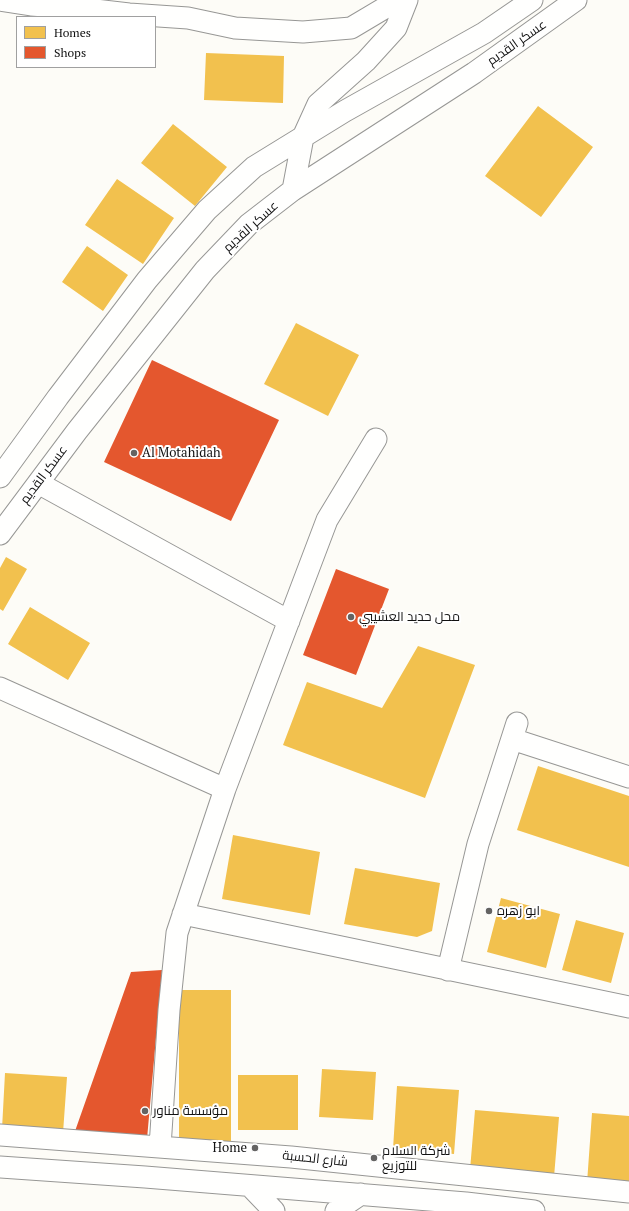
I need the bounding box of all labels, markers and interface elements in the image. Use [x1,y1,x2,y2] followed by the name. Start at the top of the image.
[16,16,156,68] legend
[484,17,550,69] street label: عسكر القديم
[54,25,91,40] text: Homes
[54,45,86,60] text: Shops
[220,198,282,256] street label: عسكر القديم
[17,443,71,507] street label: عسكر القديم
[142,445,221,461] place label: Al Motahidah
[129,448,139,458] marker: Al Motahidah
[359,609,460,625] place label: محل حديد العشيبي
[346,612,356,622] marker: محل حديد العشيبي
[497,903,540,919] place label: ابو زهره
[484,906,494,916] marker: ابو زهره
[153,1103,228,1119] place label: مؤسسة مناور
[140,1106,150,1116] marker: مؤسسة مناور
[213,1140,247,1156] place label: Home
[250,1143,260,1153] marker: Home
[382,1143,450,1174] place label: شركة السلام للتوزيع
[281,1148,349,1170] street label: شارع الحسبة
[369,1153,379,1163] marker: شركة السلام للتوزيع

